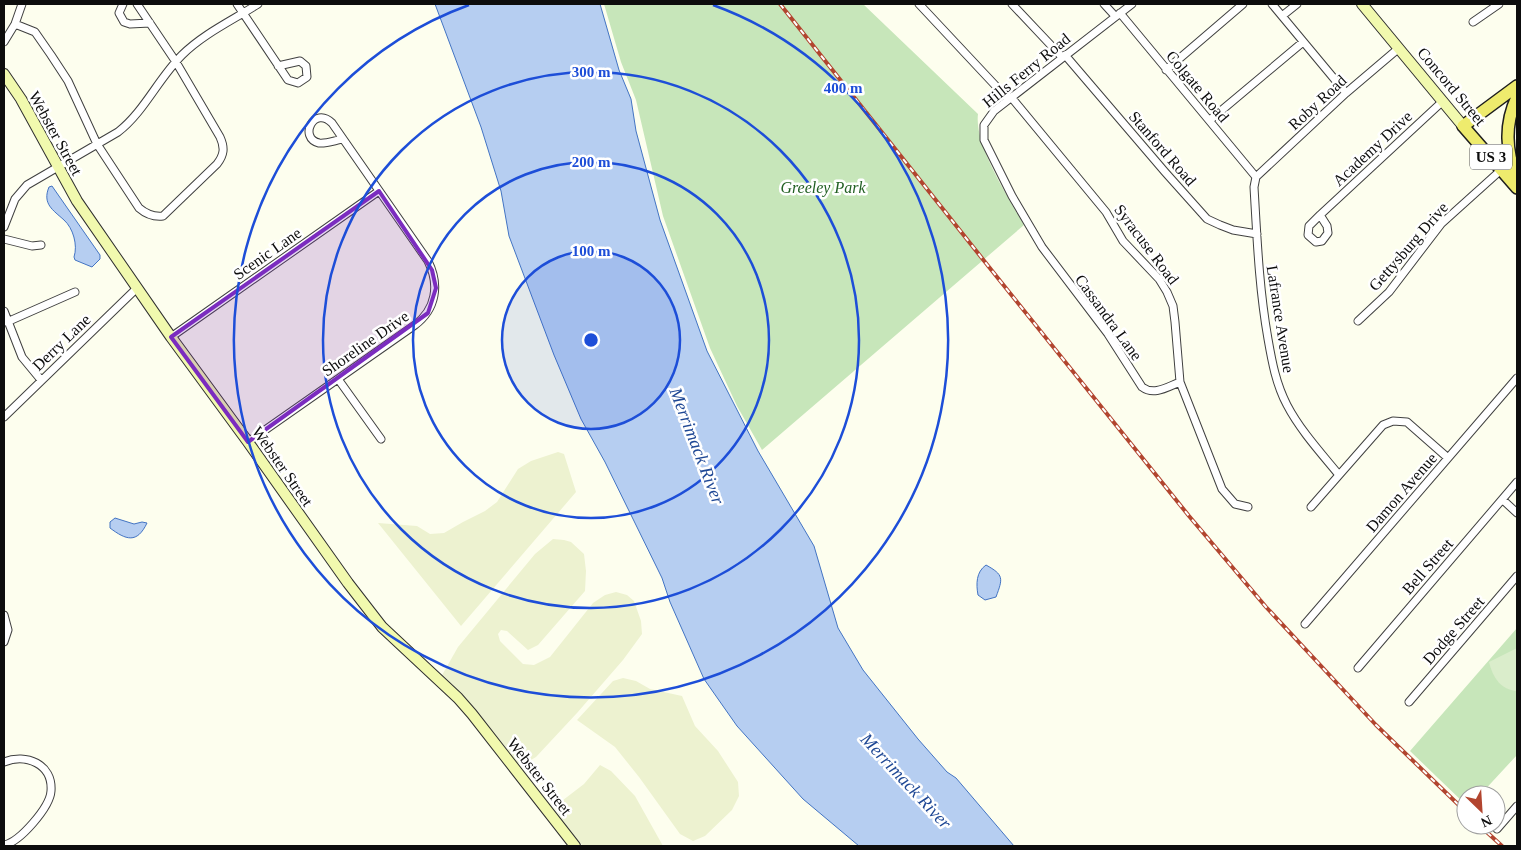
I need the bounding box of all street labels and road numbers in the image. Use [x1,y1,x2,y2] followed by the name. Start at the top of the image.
[979,30,1074,112] street label: Hills Ferry Road
[1414,44,1489,129] street label: Concord Street
[1162,47,1232,126] street label: Colgate Road
[1285,71,1350,134] street label: Roby Road
[26,88,86,179] street label: Webster Street
[1329,107,1416,190] street label: Academy Drive
[1126,108,1200,189] street label: Stanford Road
[1470,144,1512,170] road number: US 3
[1365,199,1452,295] street label: Gettysburg Drive
[1110,201,1182,288] street label: Syracuse Road
[230,224,304,283] street label: Scenic Lane
[1264,264,1297,374] street label: Lafrance Avenue
[1072,271,1145,363] street label: Cassandra Lane
[319,307,412,380] street label: Shoreline Drive
[29,311,94,375] street label: Derry Lane
[249,423,317,510] street label: Webster Street
[1363,449,1440,535] street label: Damon Avenue
[1399,535,1456,598] street label: Bell Street
[1419,593,1488,668] street label: Dodge Street
[504,734,575,819] street label: Webster Street

